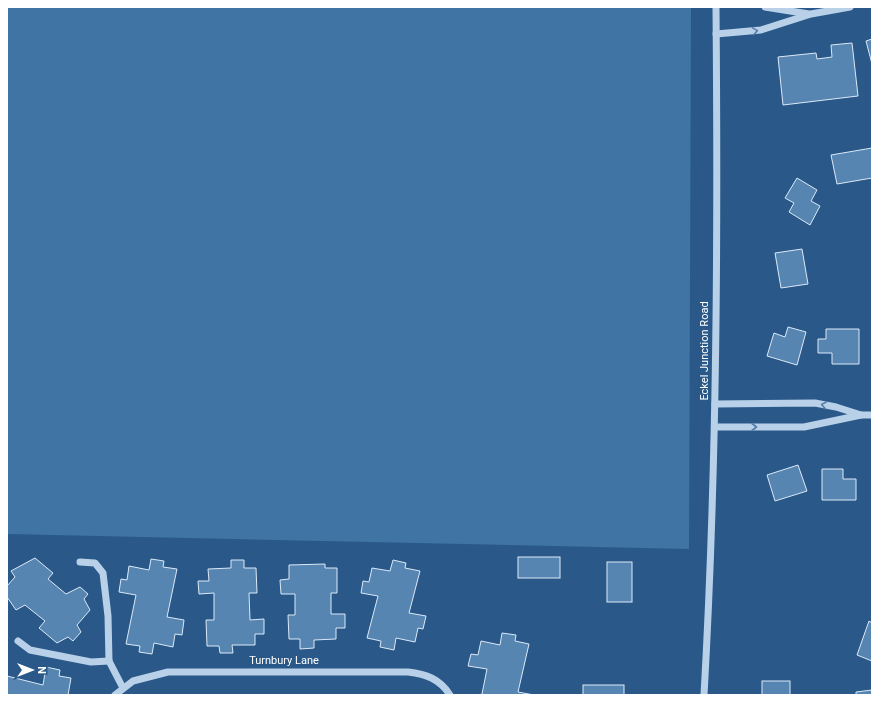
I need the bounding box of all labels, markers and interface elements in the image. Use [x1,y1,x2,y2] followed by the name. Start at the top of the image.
[752,27,758,36] one-way arrow
[698,301,711,401] street label: Eckel Junction Road
[821,401,827,410] one-way arrow
[751,423,757,431] one-way arrow
[12,650,52,690] north arrow
[249,654,319,667] street label: Turnbury Lane
[35,666,48,674] text: N

